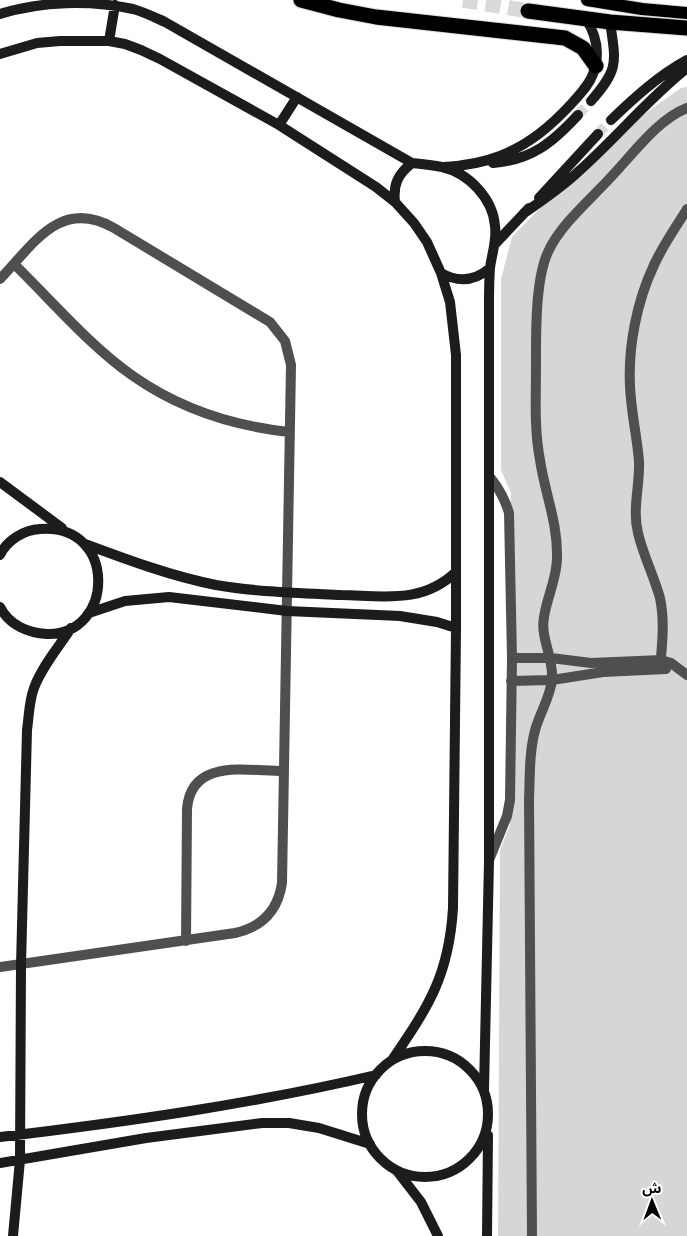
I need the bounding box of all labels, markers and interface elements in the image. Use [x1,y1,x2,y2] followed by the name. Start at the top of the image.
[627,1176,677,1226] north arrow
[642,1180,662,1197] text: ش

